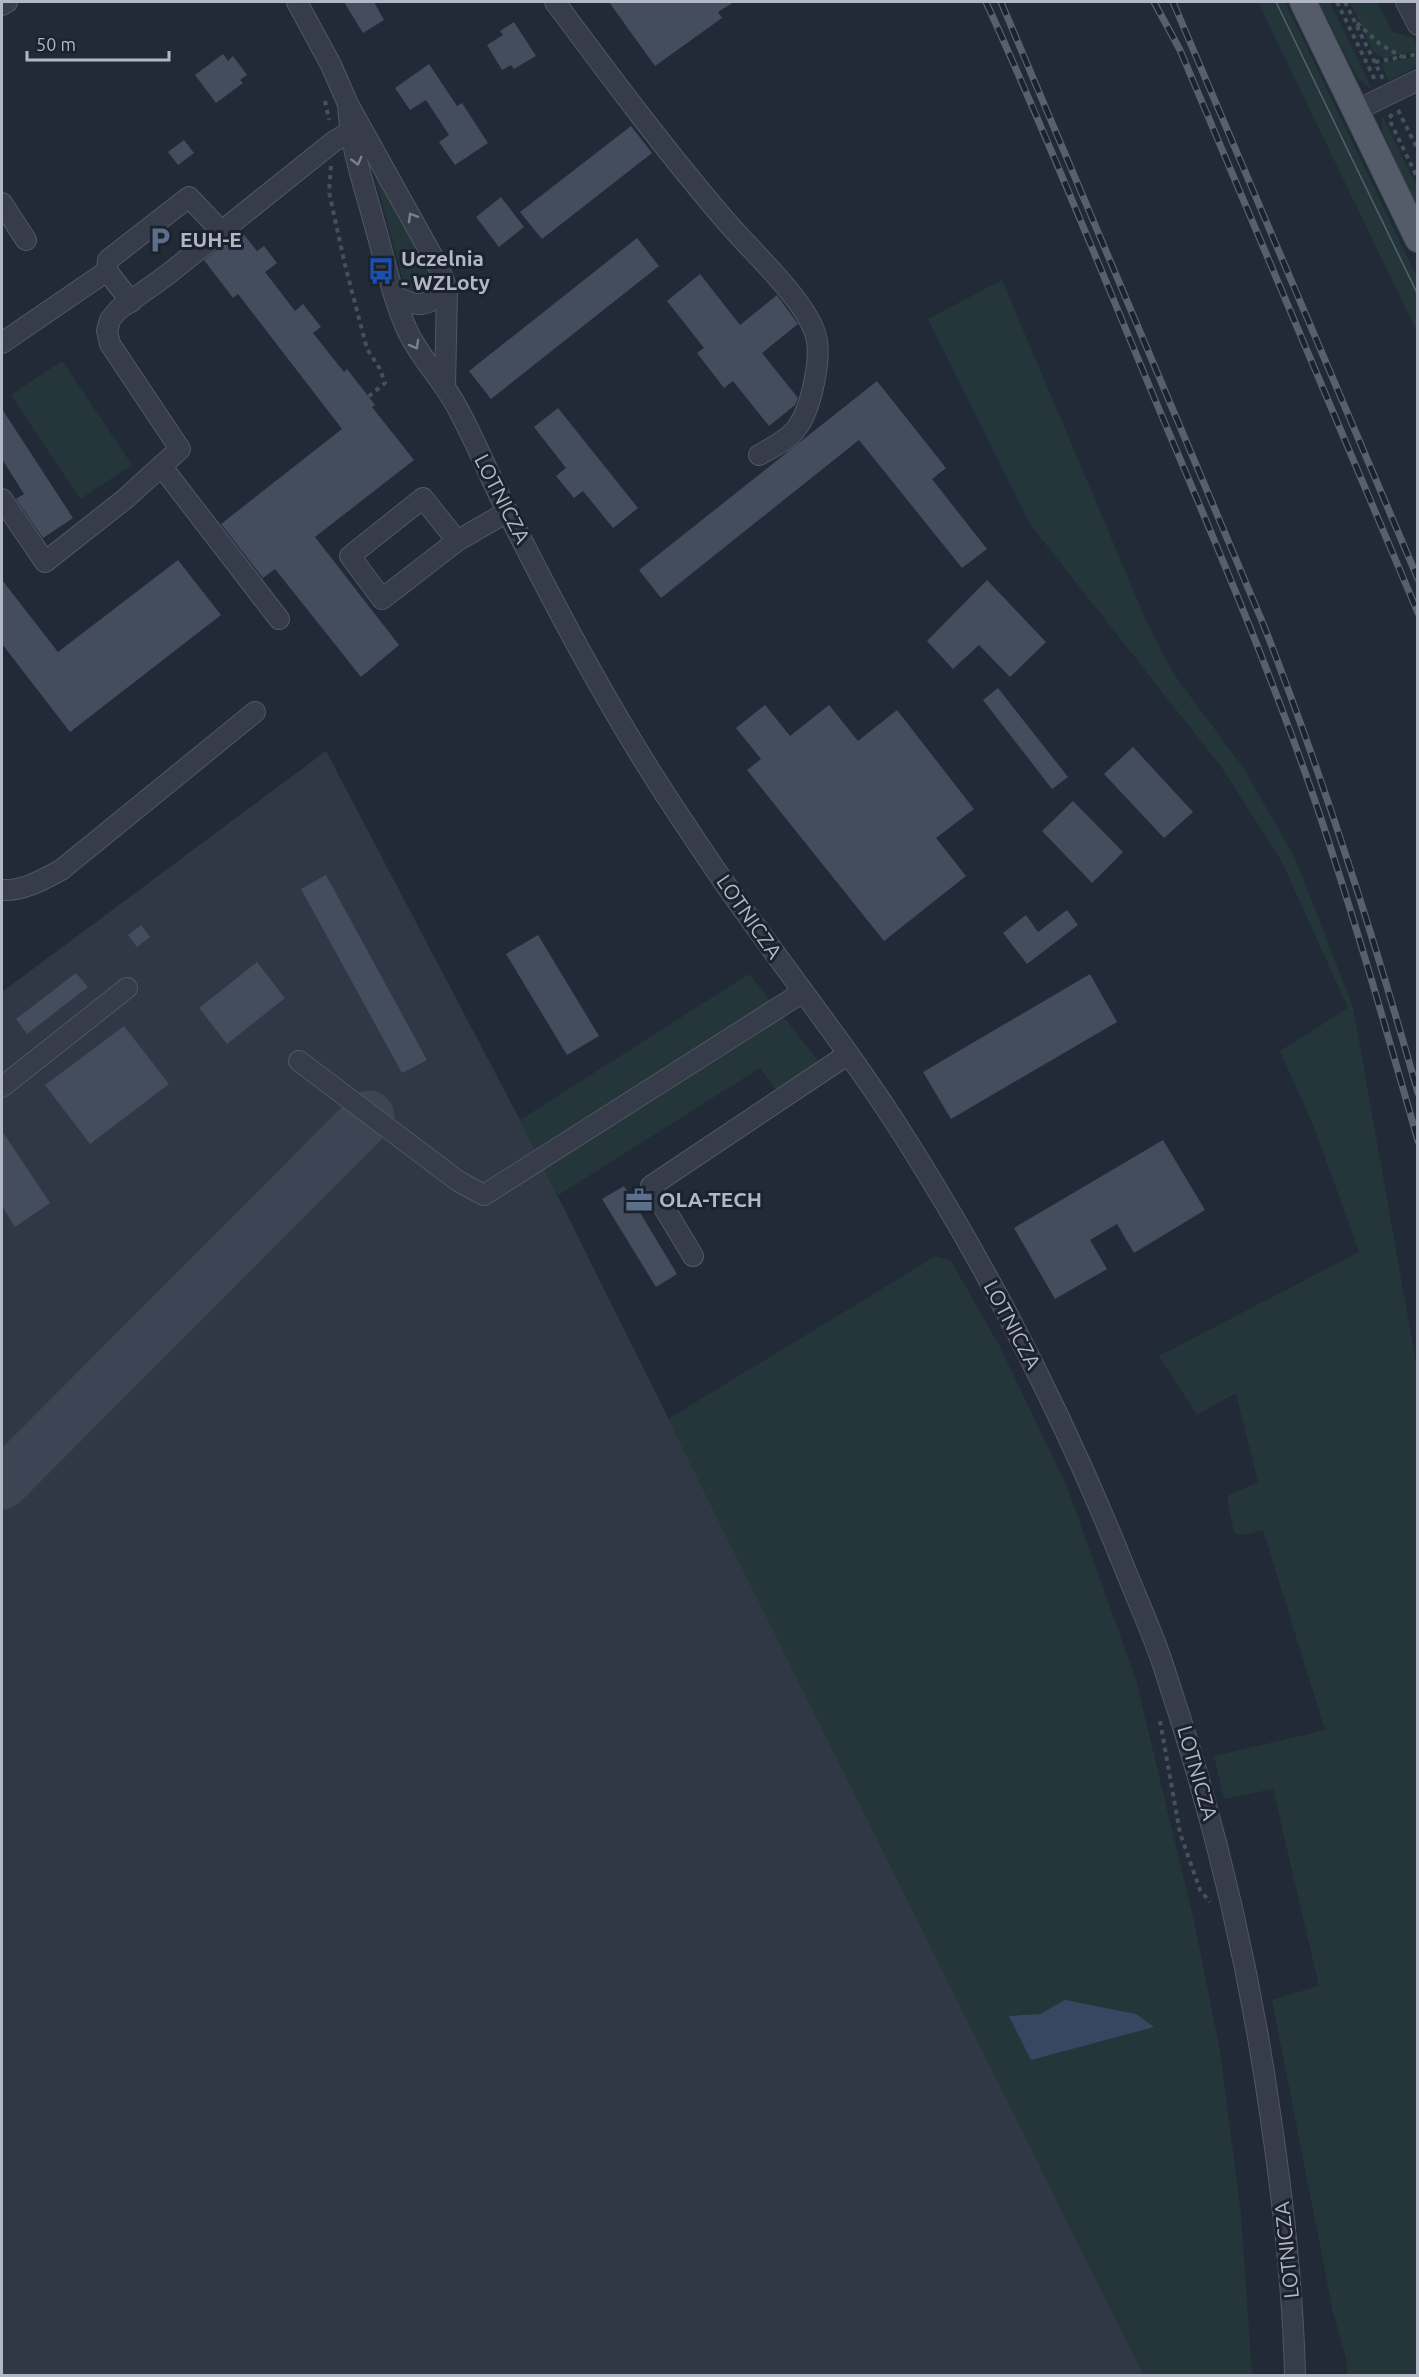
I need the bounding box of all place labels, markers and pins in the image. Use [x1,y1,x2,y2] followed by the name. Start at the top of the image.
[145,225,175,255] parking icon: EUH-E
[180,227,242,251] place label: EUH-E
[401,246,490,294] place label: Uczelnia - WZLoty
[366,256,396,286] bus stop icon: Uczelnia - WZLoty
[624,1185,654,1215] office icon: OLA-TECH
[659,1187,762,1211] place label: OLA-TECH

